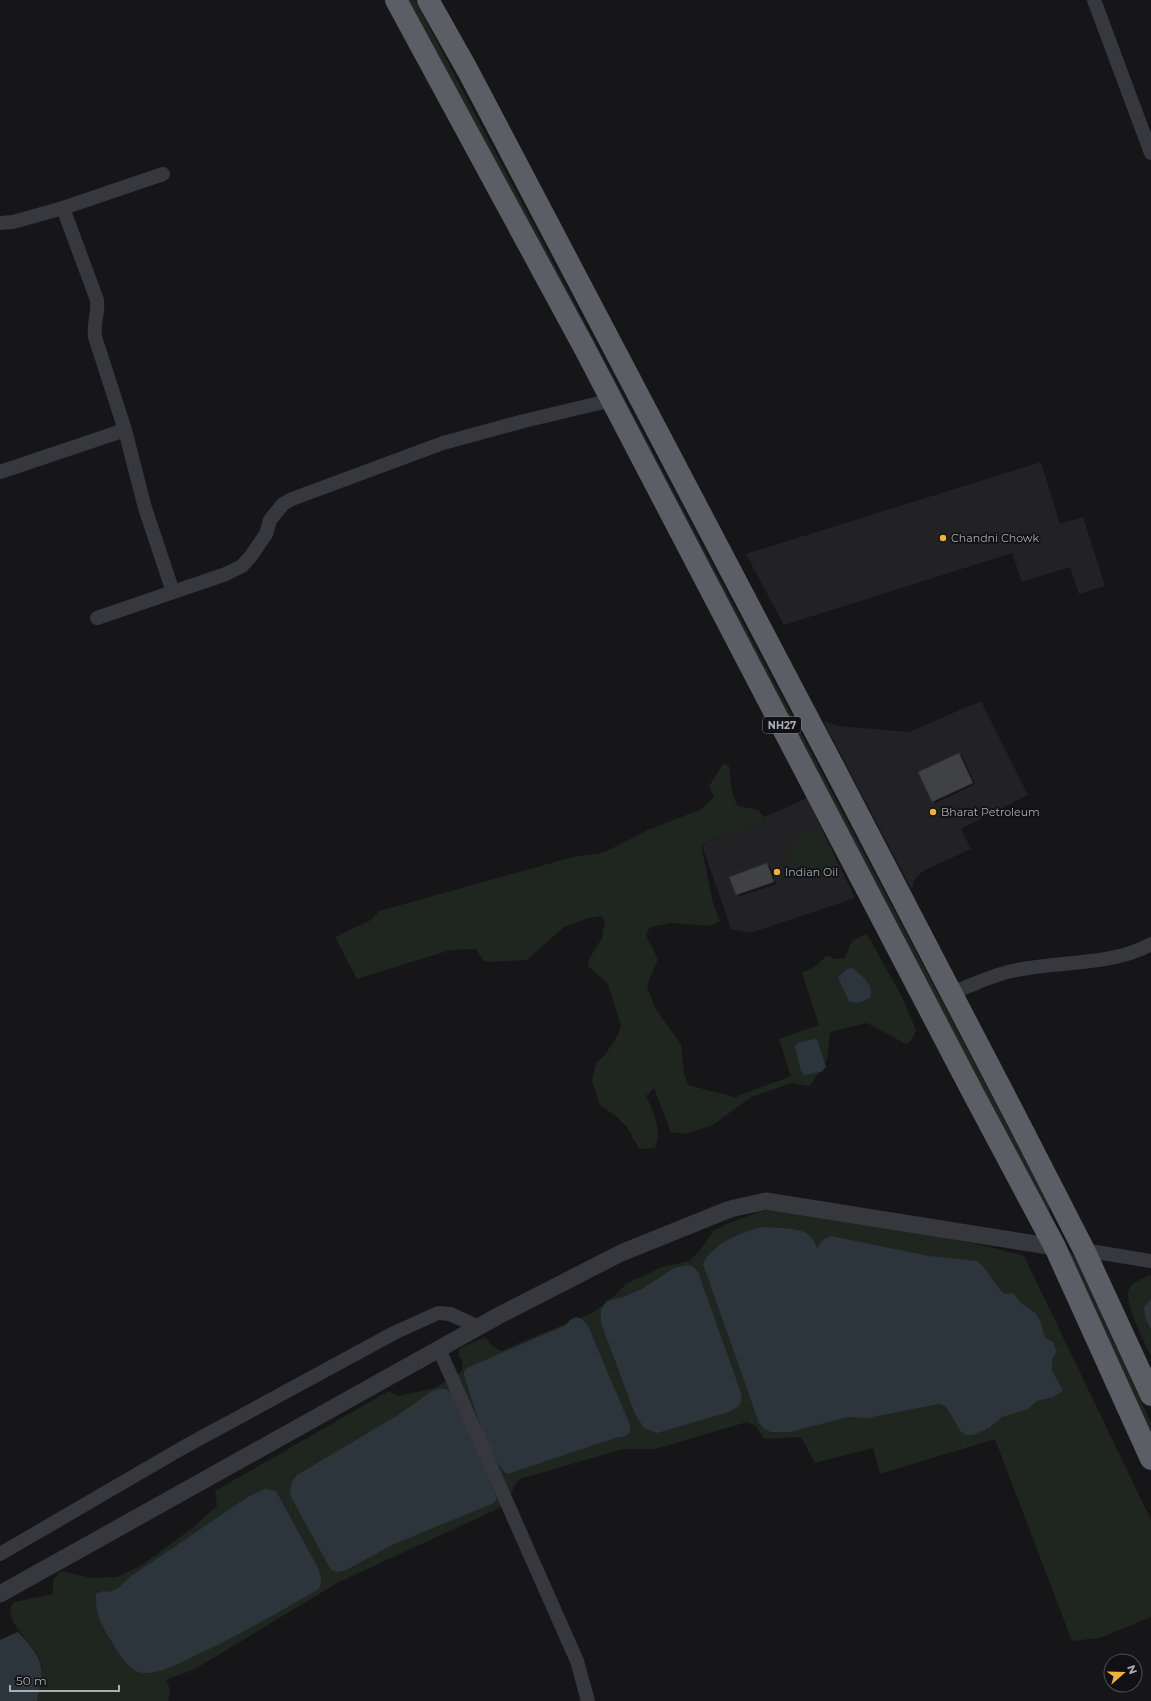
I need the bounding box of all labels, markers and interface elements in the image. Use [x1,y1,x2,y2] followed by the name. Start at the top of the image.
[951,531,1040,545] place label: Chandni Chowk
[938,533,948,543] marker: Chandni Chowk
[763,717,801,733] road number: NH27
[941,805,1040,819] place label: Bharat Petroleum
[928,807,938,817] marker: Bharat Petroleum
[785,865,838,879] place label: Indian Oil
[772,867,782,877] marker: Indian Oil
[1103,1653,1143,1693] north arrow
[1124,1663,1140,1676] text: N
[10,1667,119,1693] scale bar
[16,1673,47,1688] text: 50 m

